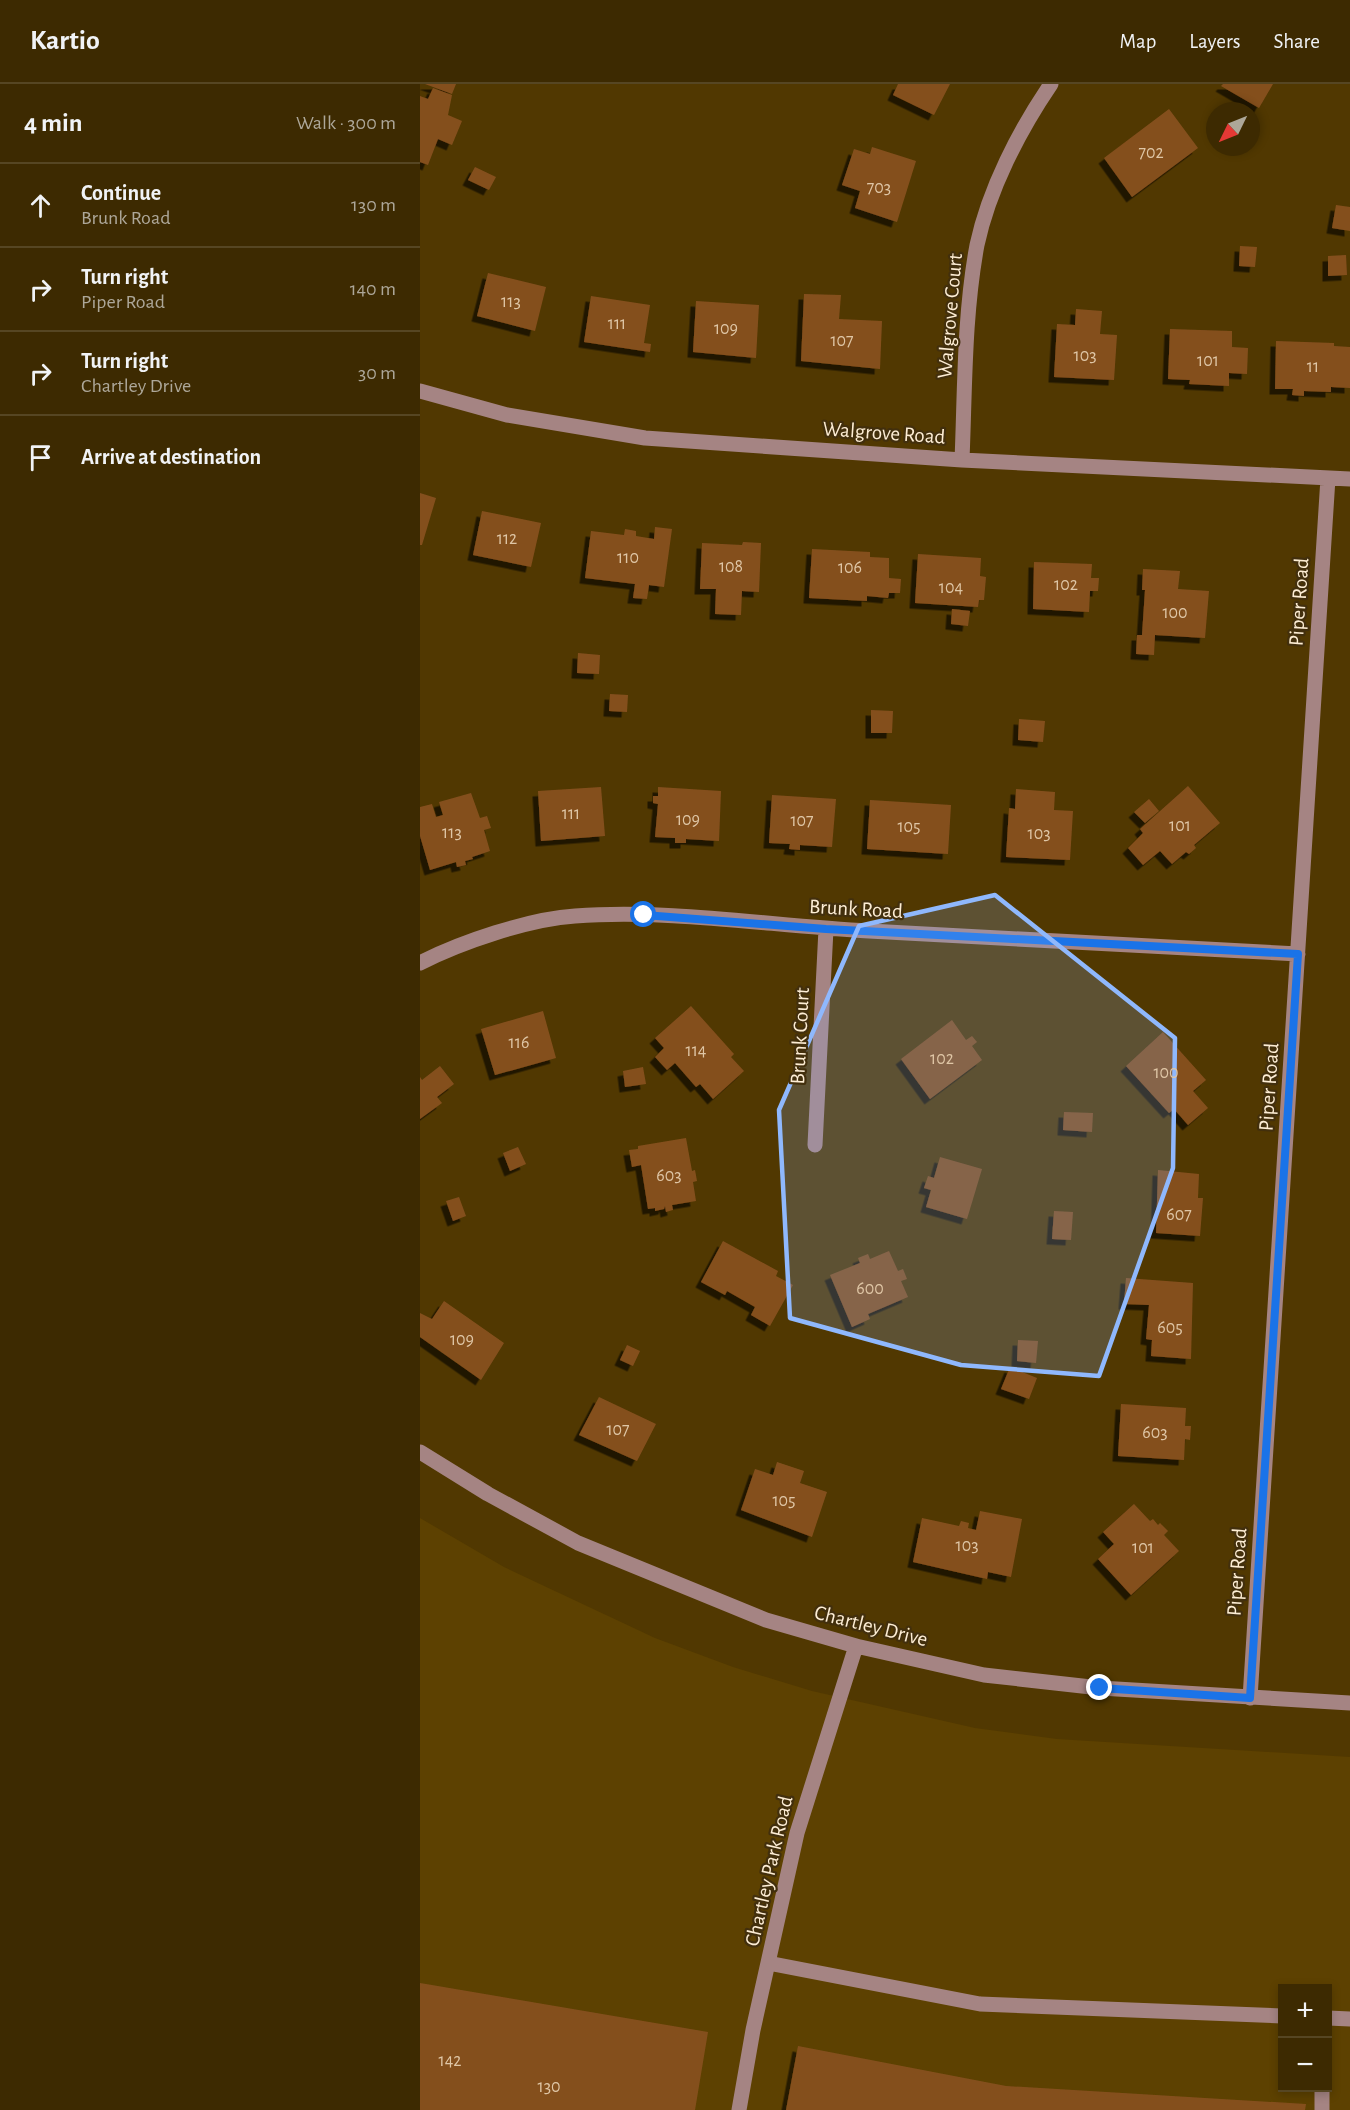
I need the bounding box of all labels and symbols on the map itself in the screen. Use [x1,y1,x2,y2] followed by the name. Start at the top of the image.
[1206,102,1260,156] north arrow
[1138,144,1164,162] house number: 702
[867,179,891,197] house number: 703
[934,252,966,380] street label: Walgrove Court
[501,293,521,311] house number: 113
[608,315,626,333] house number: 111
[714,320,738,338] house number: 109
[830,332,854,350] house number: 107
[1073,347,1097,365] house number: 103
[1197,352,1219,370] house number: 101
[1307,358,1319,376] house number: 11
[822,418,946,448] street label: Walgrove Road
[497,530,517,548] house number: 112
[617,549,639,567] house number: 110
[1285,557,1313,647] street label: Piper Road
[719,558,743,576] house number: 108
[838,559,862,577] house number: 106
[1054,576,1078,594] house number: 102
[939,579,964,597] house number: 104
[1162,604,1188,622] house number: 100
[562,805,580,823] house number: 111
[676,811,700,829] house number: 109
[790,812,814,830] house number: 107
[1169,817,1191,835] house number: 101
[897,818,921,836] house number: 105
[442,824,462,842] house number: 113
[1027,825,1051,843] house number: 103
[809,896,904,922] street label: Brunk Road
[630,901,656,927] route start
[787,987,813,1085] street label: Brunk Court
[509,1034,529,1052] house number: 116
[685,1042,707,1060] house number: 114
[1255,1042,1283,1132] street label: Piper Road
[930,1050,954,1068] house number: 102
[1153,1064,1179,1082] house number: 100
[656,1167,682,1185] house number: 603
[1166,1206,1192,1224] house number: 607
[856,1280,884,1298] house number: 600
[1157,1319,1183,1337] house number: 605
[450,1331,474,1349] house number: 109
[606,1421,630,1439] house number: 107
[1142,1424,1168,1442] house number: 603
[772,1492,796,1510] house number: 105
[1223,1527,1251,1617] street label: Piper Road
[955,1537,979,1555] house number: 103
[1132,1539,1154,1557] house number: 101
[812,1602,930,1650] street label: Chartley Drive
[1086,1674,1112,1700] route end
[741,1794,797,1948] street label: Chartley Park Road
[438,2052,462,2070] house number: 142
[537,2078,561,2096] house number: 130

